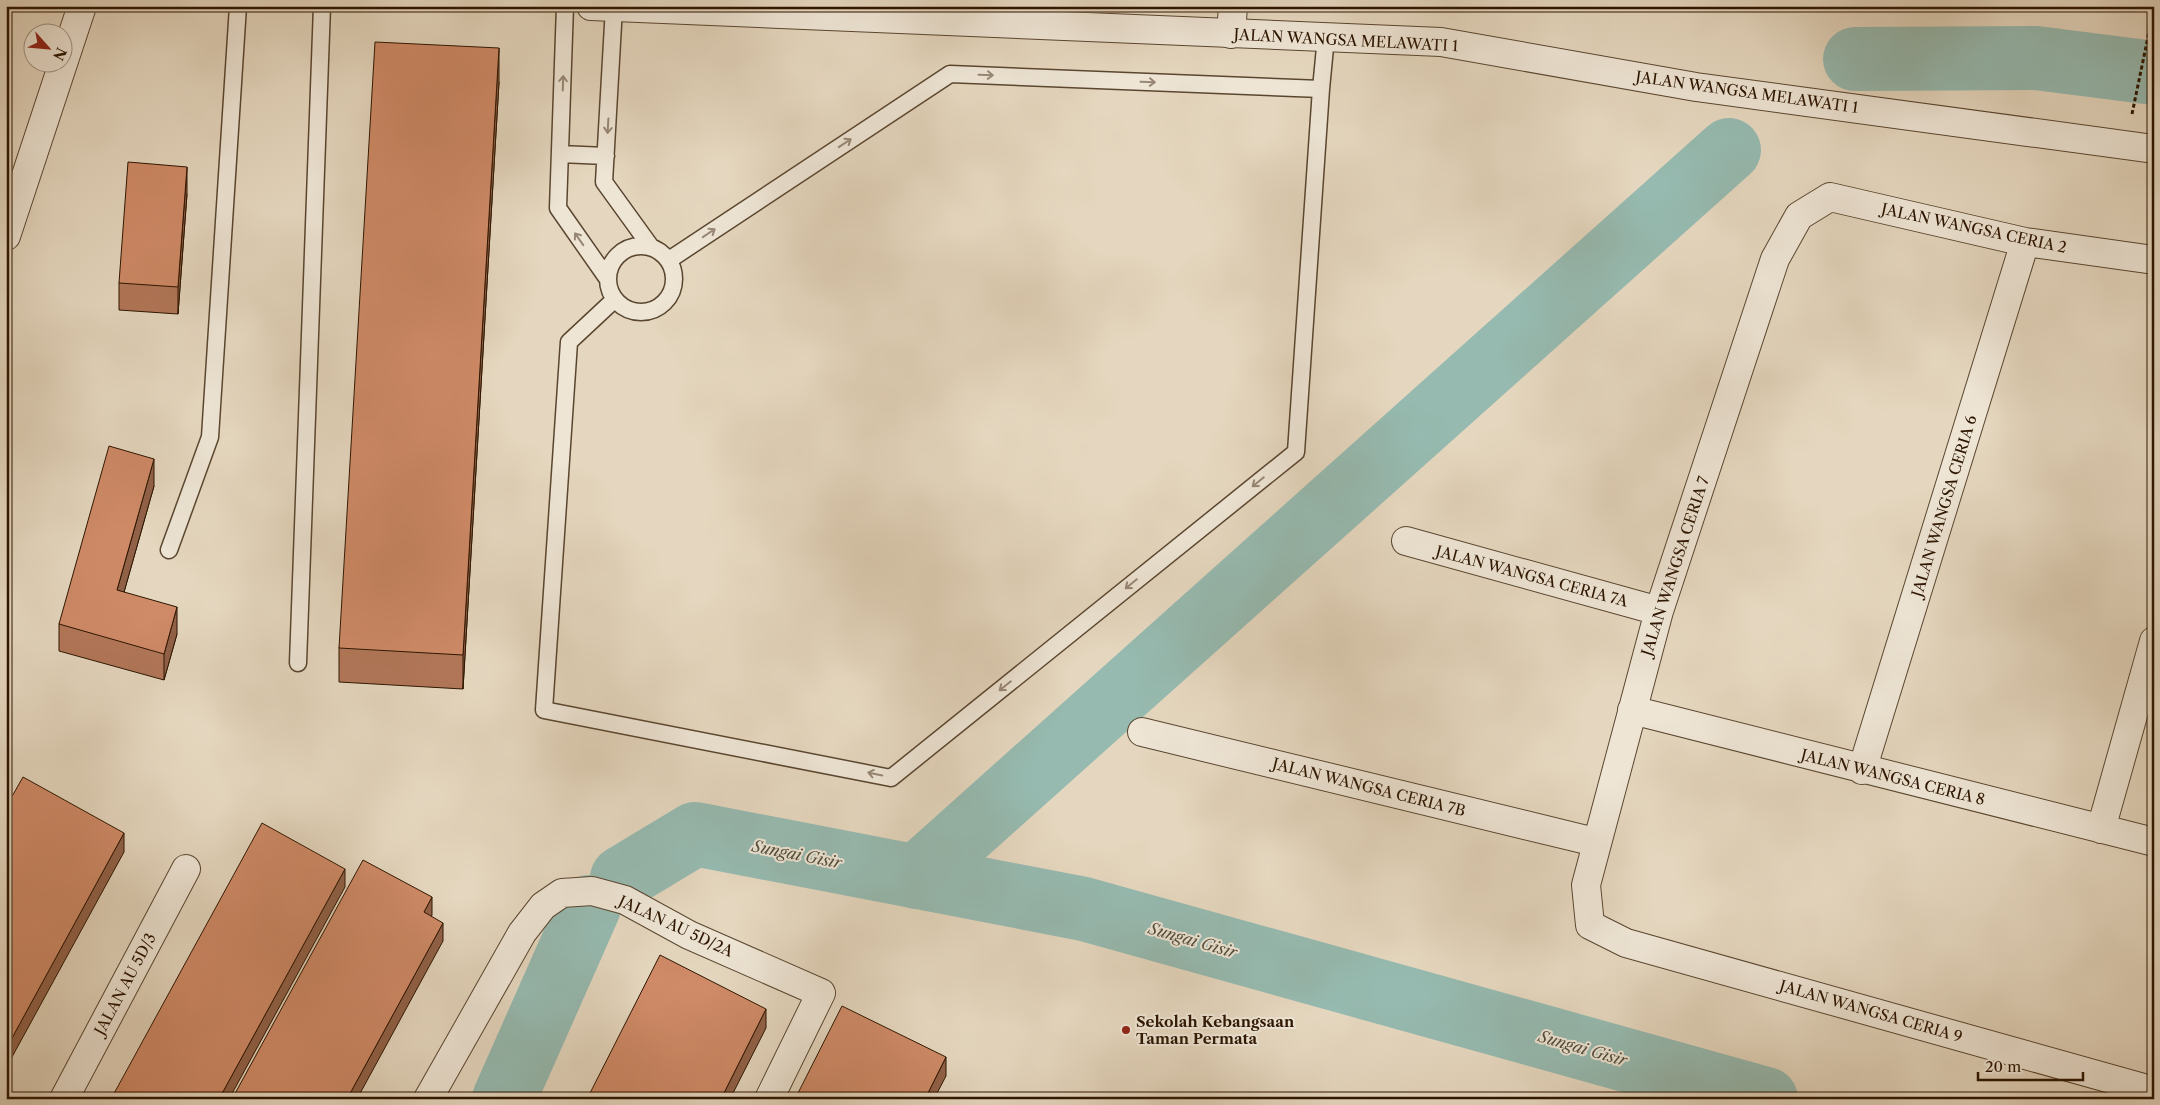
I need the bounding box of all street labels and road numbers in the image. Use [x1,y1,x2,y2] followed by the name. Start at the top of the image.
[1231,25,1459,55] street label: JALAN WANGSA MELAWATI 1
[1632,67,1860,117] street label: JALAN WANGSA MELAWATI 1
[1878,199,2068,257] street label: JALAN WANGSA CERIA 2
[1907,413,1981,601] street label: JALAN WANGSA CERIA 6
[1636,473,1713,660] street label: JALAN WANGSA CERIA 7
[1432,541,1631,611] street label: JALAN WANGSA CERIA 7A
[1797,744,1987,809] street label: JALAN WANGSA CERIA 8
[1269,753,1467,820] street label: JALAN WANGSA CERIA 7B
[614,890,737,961] street label: JALAN AU 5D/2A
[89,930,160,1040] street label: JALAN AU 5D/3
[1776,975,1964,1046] street label: JALAN WANGSA CERIA 9

